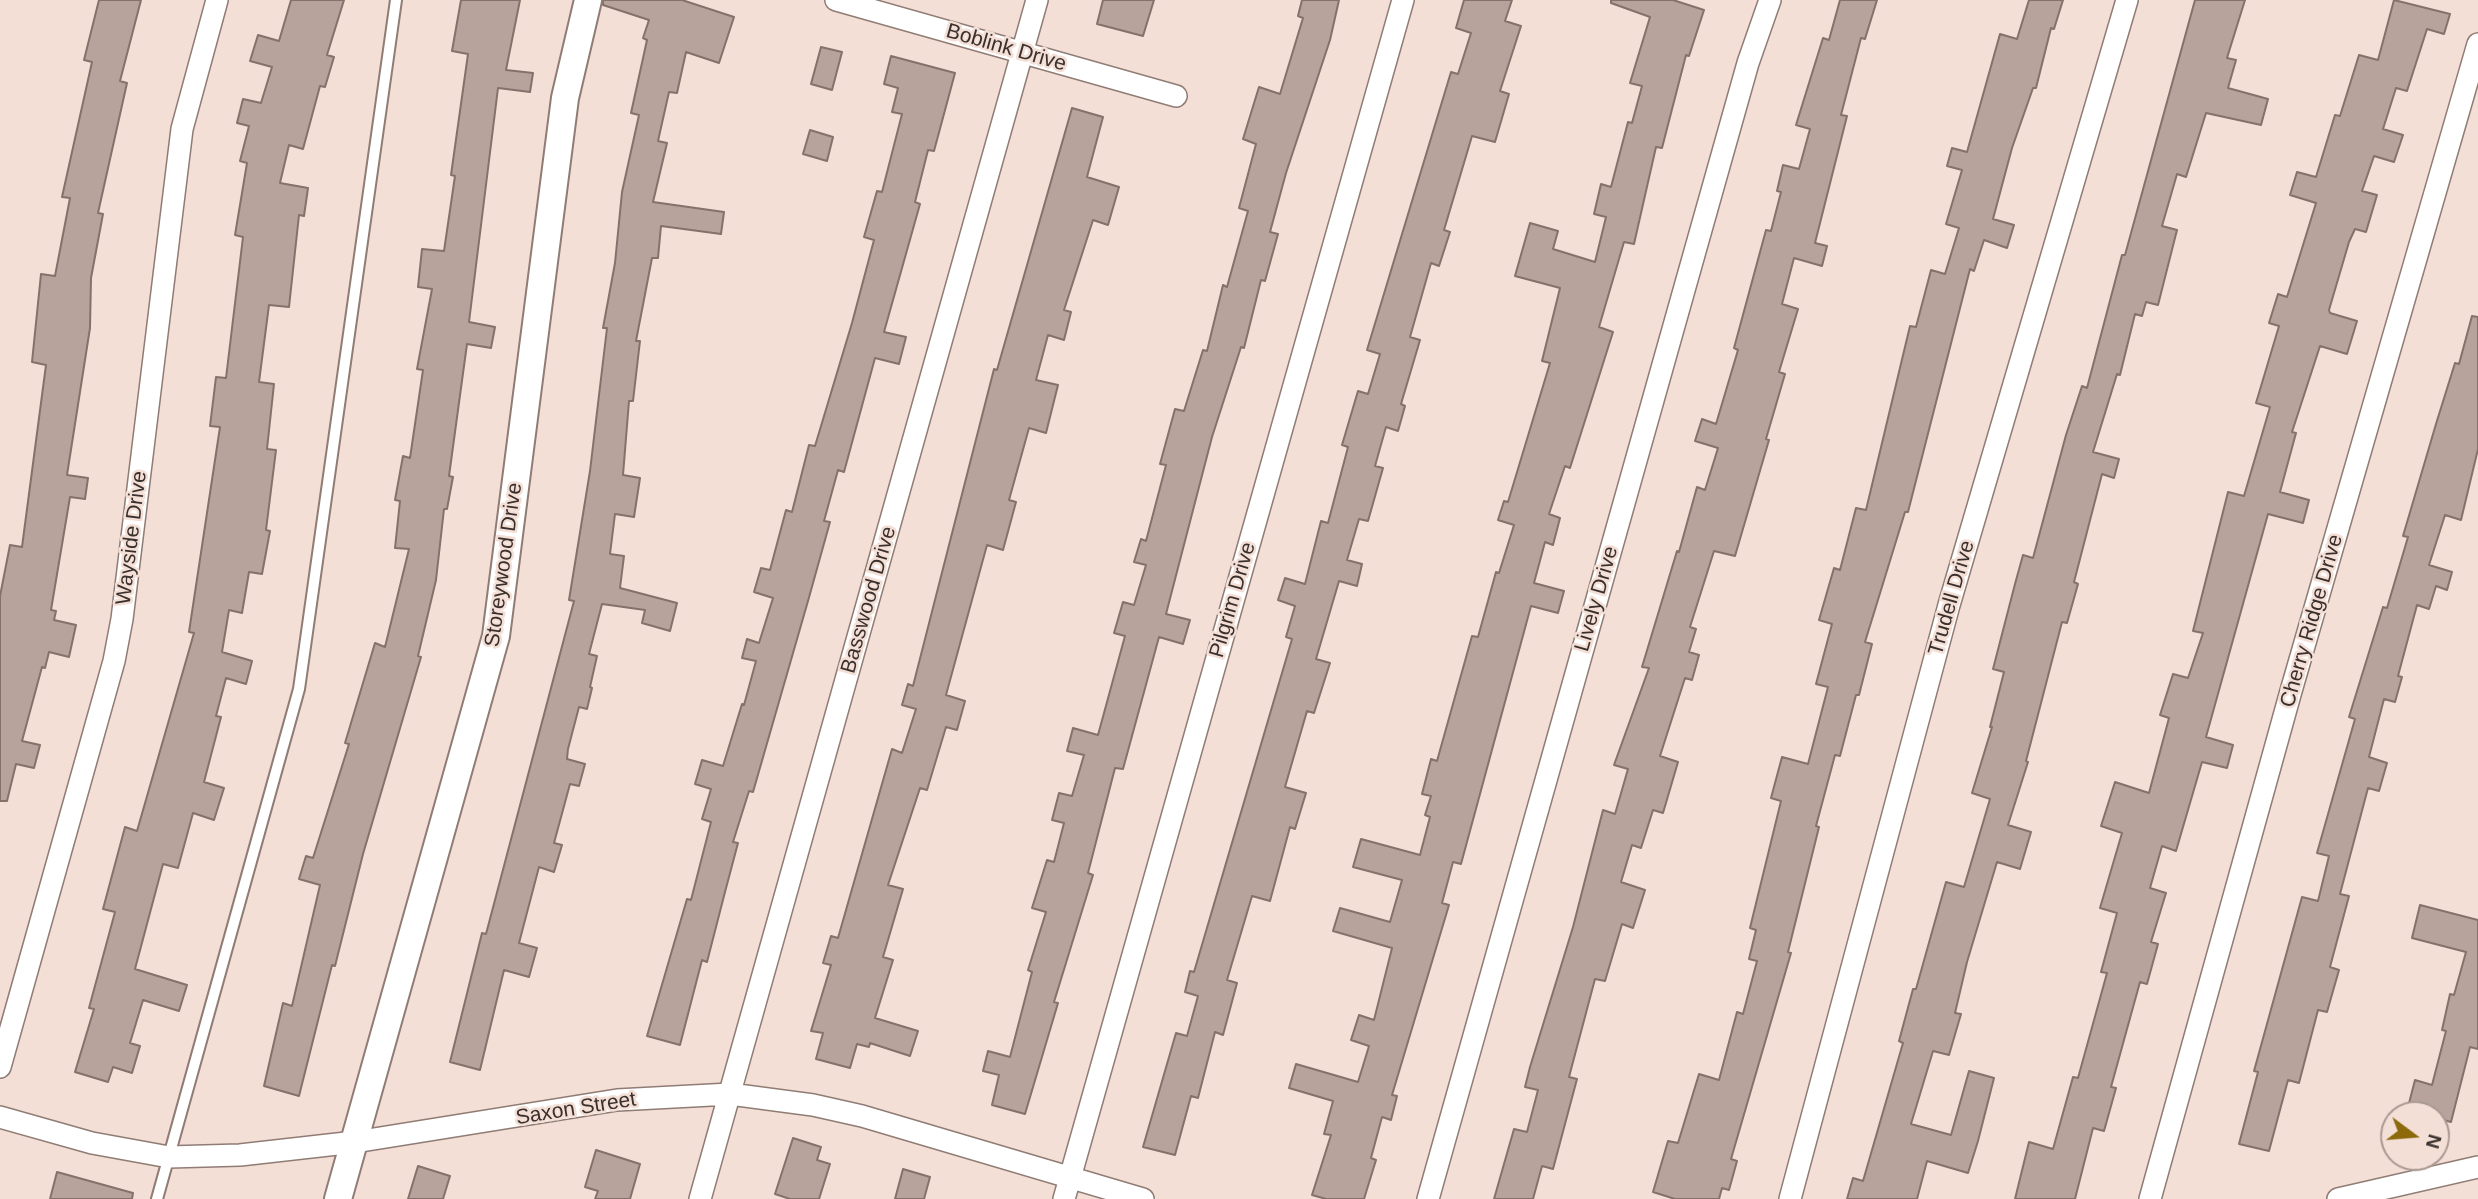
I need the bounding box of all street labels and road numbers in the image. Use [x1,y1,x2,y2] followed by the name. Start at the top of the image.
[943,19,1069,77] street label: Boblink Drive
[111,470,153,606] street label: Wayside Drive
[480,481,528,649] street label: Storeywood Drive
[836,524,902,676] street label: Basswood Drive
[2275,532,2349,710] street label: Cherry Ridge Drive
[1924,538,1980,658] street label: Trudell Drive
[1204,539,1262,661] street label: Pilgrim Drive
[1570,543,1624,655] street label: Lively Drive
[514,1087,638,1131] street label: Saxon Street

